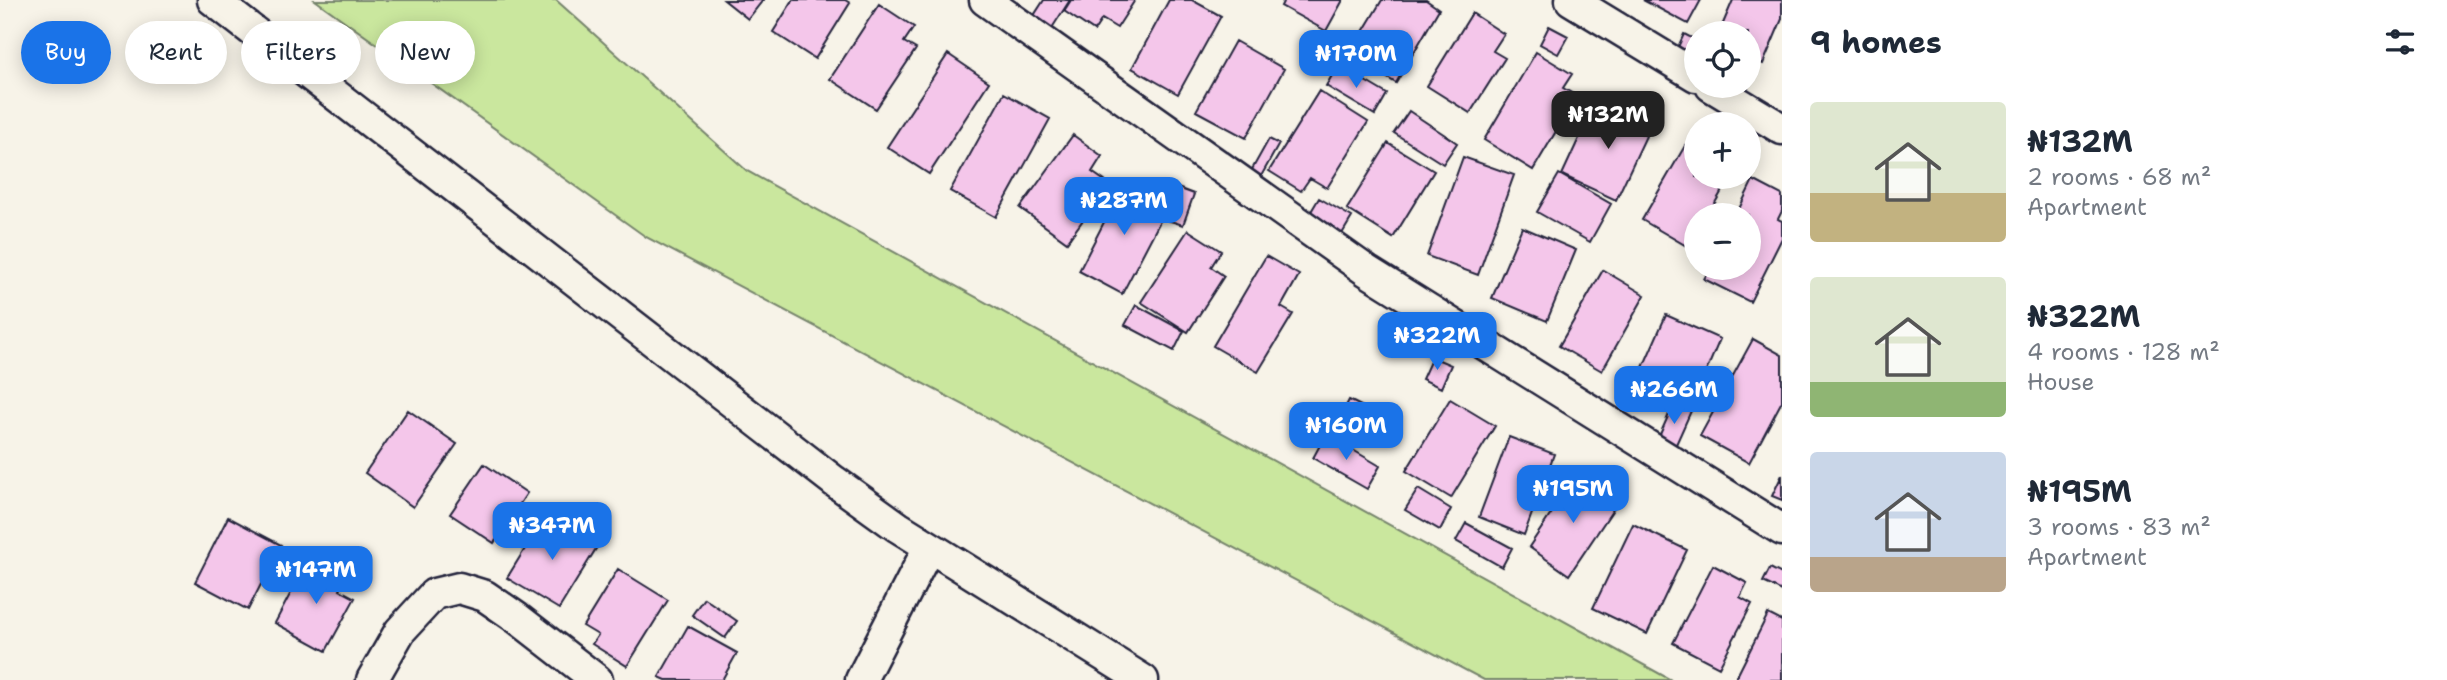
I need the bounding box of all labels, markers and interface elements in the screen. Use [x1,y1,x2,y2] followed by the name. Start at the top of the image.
[21,21,111,84] chip: Buy
[125,21,227,84] chip: Rent
[241,21,361,84] chip: Filters
[375,21,475,84] chip: New
[1684,21,1761,280] map controls
[1684,21,1761,98] button: locate
[1810,22,1942,63] text: 9 homes
[2381,23,2419,61] icon: filters
[1307,31,1405,90] pin: ₦170M
[1315,38,1397,68] text: ₦170M
[1559,92,1657,151] pin: ₦132M
[1567,99,1649,129] text: ₦132M
[1684,112,1761,189] button: +
[2027,121,2133,162] text: ₦132M
[1866,130,1950,214] icon: home
[2027,162,2211,192] text: 2 rooms · 68 m²
[1075,177,1173,237] pin: ₦287M
[1080,185,1168,215] text: ₦287M
[2027,192,2147,222] text: Apartment
[1684,203,1761,280] button: −
[2027,296,2140,337] text: ₦322M
[1866,305,1950,389] icon: home
[1388,312,1486,372] pin: ₦322M
[1394,320,1480,350] text: ₦322M
[2027,337,2220,367] text: 4 rooms · 128 m²
[1625,366,1723,426] pin: ₦266M
[2027,367,2095,397] text: House
[1630,374,1718,404] text: ₦266M
[1297,402,1395,462] pin: ₦160M
[1305,410,1387,440] text: ₦160M
[1524,466,1622,525] pin: ₦195M
[2027,471,2132,512] text: ₦195M
[1533,473,1613,503] text: ₦195M
[1866,480,1950,564] icon: home
[503,503,601,562] pin: ₦347M
[509,510,595,540] text: ₦347M
[2027,512,2211,542] text: 3 rooms · 83 m²
[2027,542,2147,572] text: Apartment
[267,546,365,606] pin: ₦147M
[276,554,356,584] text: ₦147M

